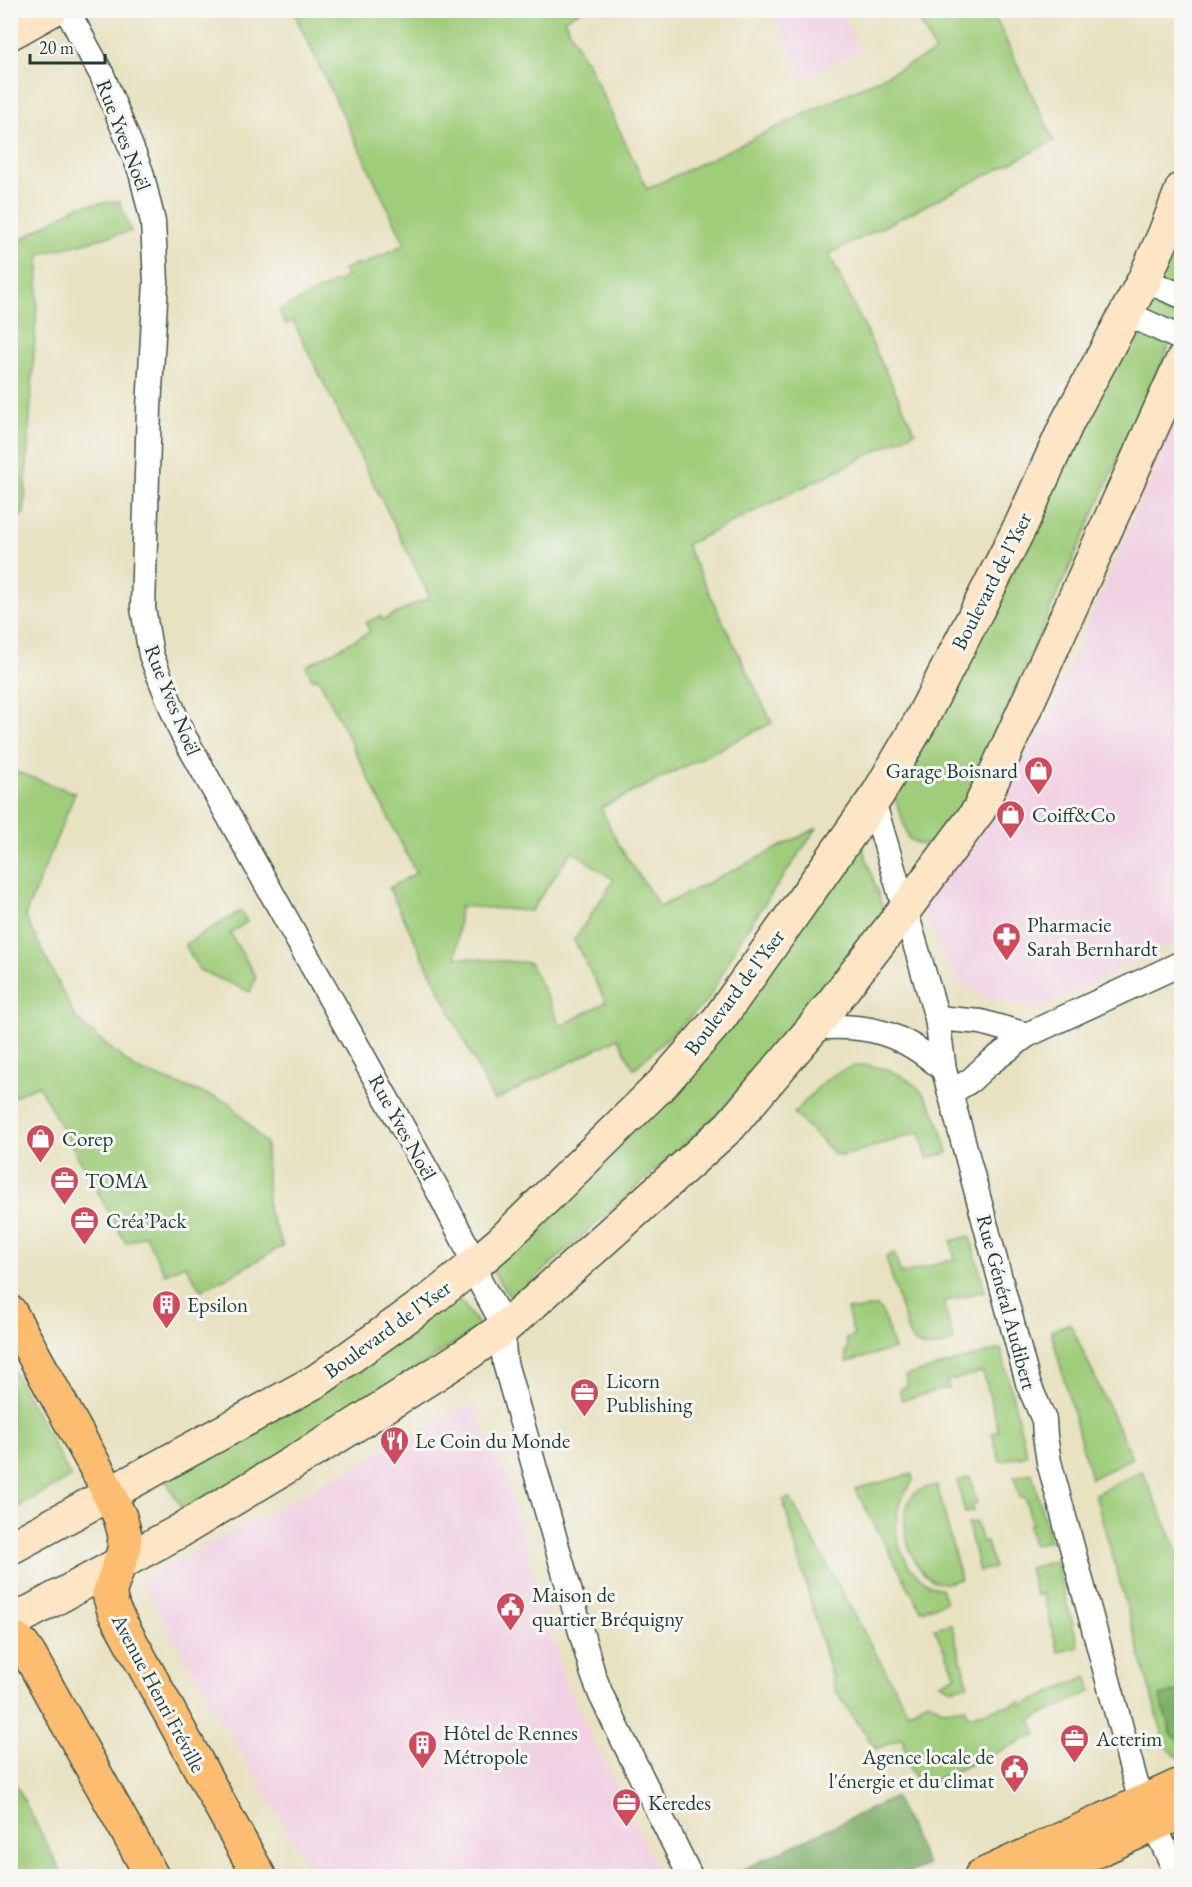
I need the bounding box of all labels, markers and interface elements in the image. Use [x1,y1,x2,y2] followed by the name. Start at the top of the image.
[30,27,105,65] scale bar
[39,36,74,59] text: 20 m
[90,76,158,194] street label: Rue Yves Noël
[945,508,1037,654] street label: Boulevard de l'Yser
[139,641,207,759] street label: Rue Yves Noël
[1023,754,1055,796] shop icon: Garage Boisnard
[886,757,1018,784] place label: Garage Boisnard
[995,798,1027,840] shop icon: Coiff&Co
[1032,801,1116,828] place label: Coiff&Co
[1027,911,1158,962] place label: Pharmacie Sarah Bernhardt
[990,920,1022,962] pharmacy icon: Pharmacie Sarah Bernhardt
[678,924,790,1060] street label: Boulevard de l'Yser
[363,1069,443,1185] street label: Rue Yves Noël
[25,1122,57,1164] shop icon: Corep
[62,1125,114,1152] place label: Corep
[48,1164,80,1206] office icon: TOMA
[85,1167,149,1194] place label: TOMA
[69,1204,101,1246] office icon: Créa’Pack
[106,1207,188,1234] place label: Créa’Pack
[971,1212,1043,1393] street label: Rue Général Audibert
[318,1274,456,1384] street label: Boulevard de l'Yser
[150,1288,182,1330] building icon: Epsilon
[187,1291,248,1318] place label: Epsilon
[606,1367,693,1418] place label: Licorn Publishing
[569,1376,601,1418] office icon: Licorn Publishing
[378,1424,410,1466] restaurant icon: Le Coin du Monde
[415,1427,570,1454] place label: Le Coin du Monde
[532,1581,684,1632] place label: Maison de quartier Bréquigny
[495,1590,527,1632] public building icon: Maison de quartier Bréquigny
[105,1608,212,1777] street label: Avenue Henri Fréville
[443,1719,578,1770] place label: Hôtel de Rennes Métropole
[1059,1722,1091,1764] office icon: Acterim
[1095,1725,1162,1752] place label: Acterim
[406,1728,438,1770] building icon: Hôtel de Rennes Métropole
[829,1743,994,1794] place label: Agence locale de l'énergie et du climat
[999,1752,1031,1794] public building icon: Agence locale de l'énergie et du climat
[611,1786,643,1828] office icon: Keredes
[648,1789,711,1816] place label: Keredes

